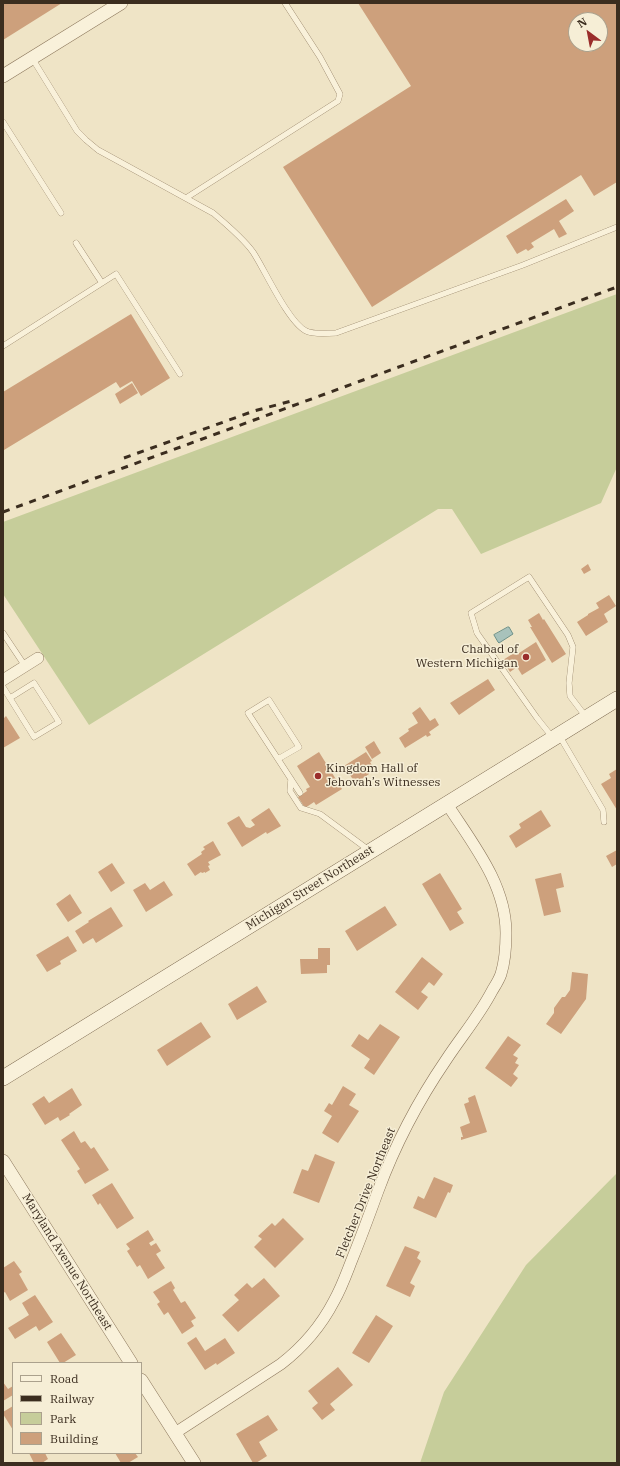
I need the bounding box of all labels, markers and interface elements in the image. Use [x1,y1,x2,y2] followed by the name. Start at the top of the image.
[568,12,608,52] north arrow
[575,14,590,31] text: N
[416,643,518,671] place label: Chabad of Western Michigan
[521,652,531,662] marker: Chabad of Western Michigan
[326,762,440,790] place label: Kingdom Hall of Jehovah’s Witnesses
[313,771,323,781] marker: Kingdom Hall of Jehovah’s Witnesses
[243,843,377,933] street label: Michigan Street Northeast
[333,1126,399,1260] street label: Fletcher Drive Northeast
[19,1191,115,1333] street label: Maryland Avenue Northeast
[12,1362,142,1454] legend
[50,1371,79,1386] text: Road
[50,1391,94,1406] text: Railway
[50,1411,76,1426] text: Park
[50,1431,98,1446] text: Building

